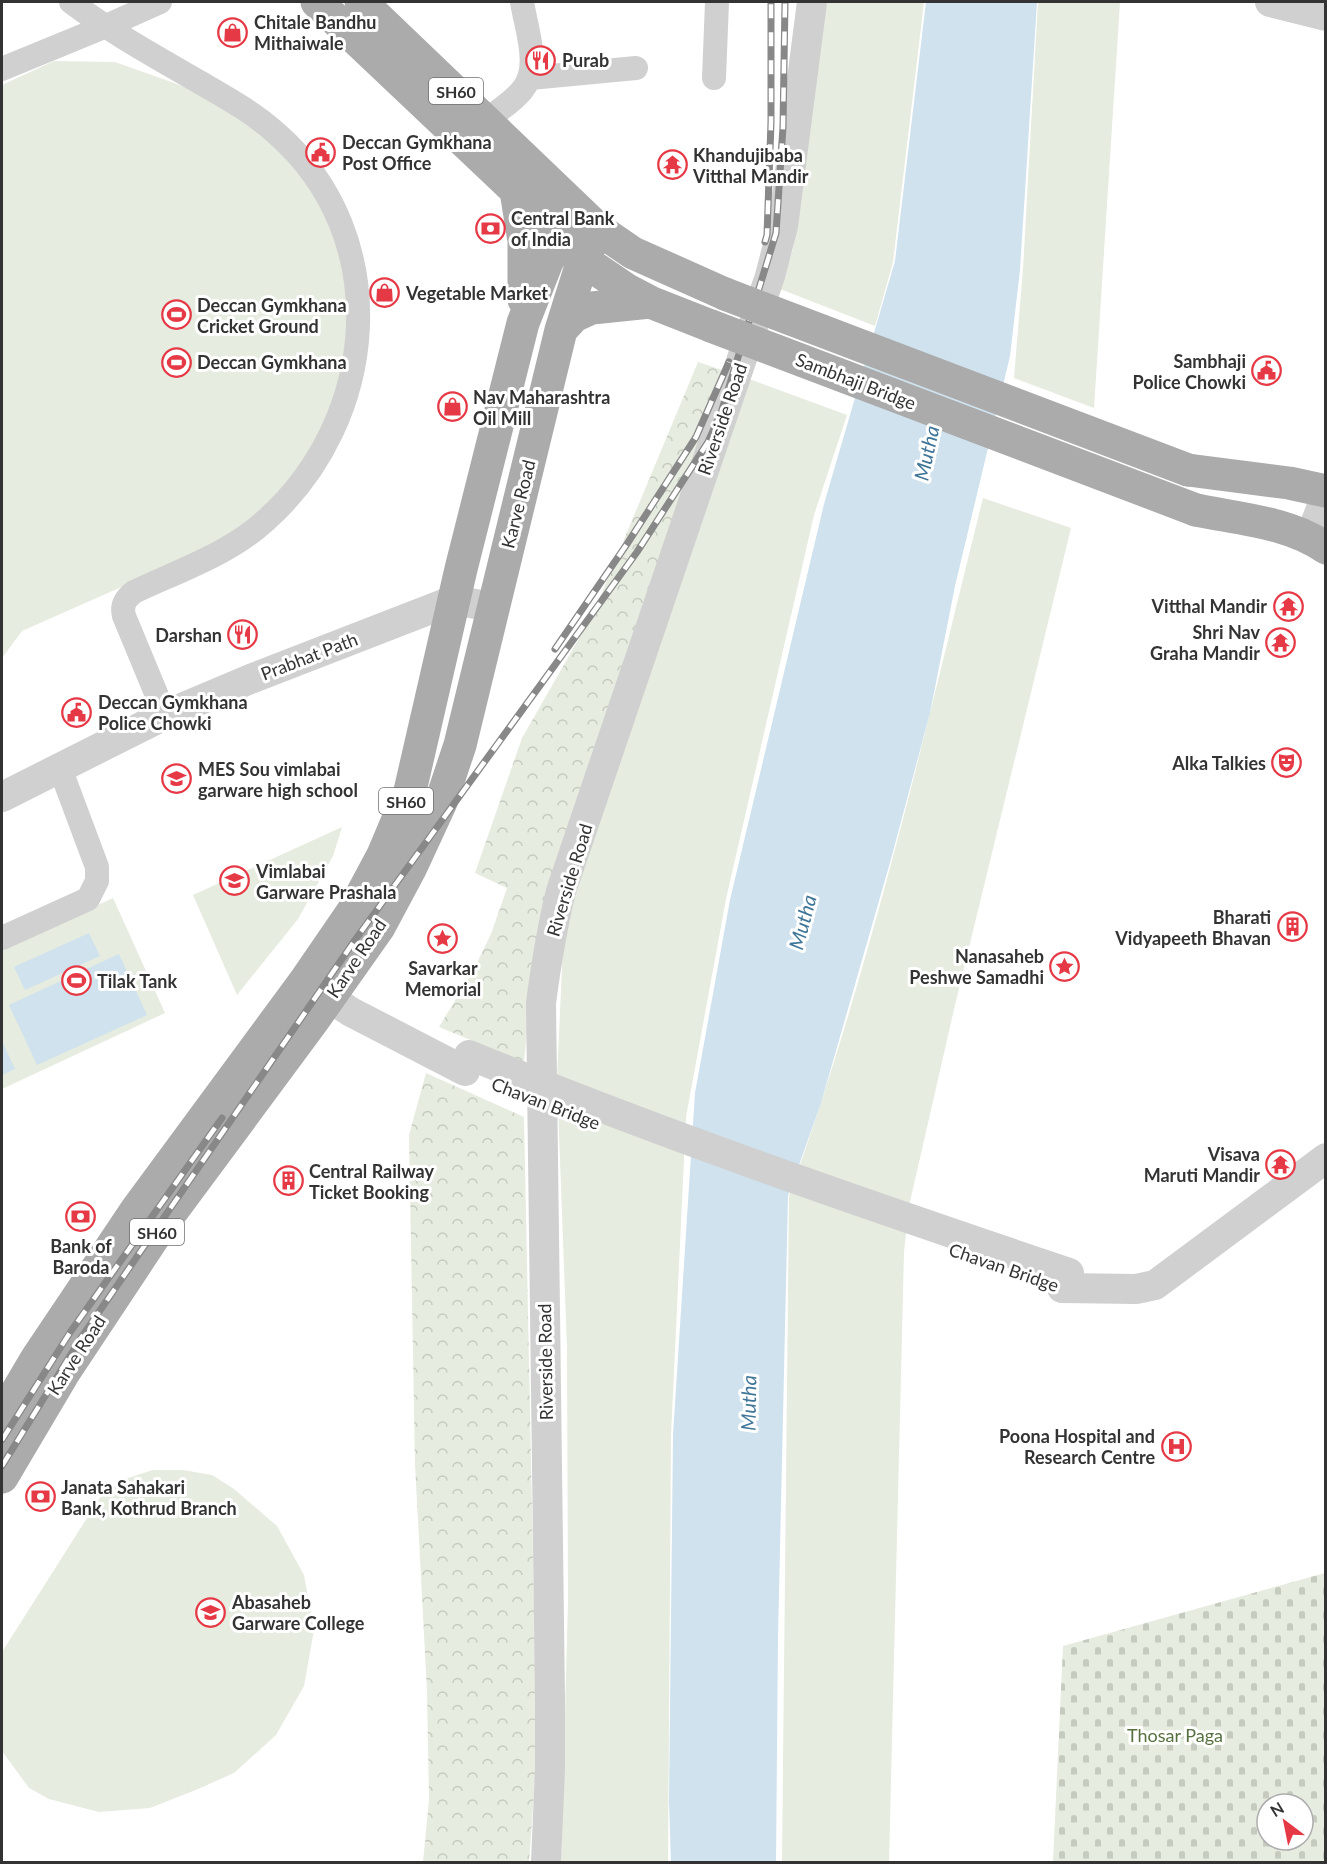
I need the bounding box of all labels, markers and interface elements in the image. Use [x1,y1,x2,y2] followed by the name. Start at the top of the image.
[254,11,376,54] place label: Chitale Bandhu Mithaiwale
[217,16,249,48] shop icon: Chitale Bandhu Mithaiwale
[525,44,557,76] restaurant icon: Purab
[562,49,609,71] place label: Purab
[429,78,483,104] road number: SH60
[342,131,492,174] place label: Deccan Gymkhana Post Office
[305,136,337,168] public building icon: Deccan Gymkhana Post Office
[692,144,809,187] place label: Khandujibaba Vitthal Mandir
[656,149,688,181] temple icon: Khandujibaba Vitthal Mandir
[511,207,615,250] place label: Central Bank of India
[474,212,506,244] bank icon: Central Bank of India
[369,277,401,309] shop icon: Vegetable Market
[405,282,548,304] place label: Vegetable Market
[197,294,347,337] place label: Deccan Gymkhana Cricket Ground
[160,299,192,331] sports icon: Deccan Gymkhana Cricket Ground
[160,346,192,378] sports icon: Deccan Gymkhana
[793,348,919,414] street label: Sambhaji Bridge
[1133,350,1246,393] place label: Sambhaji Police Chowki
[197,351,347,373] place label: Deccan Gymkhana
[1251,355,1283,387] public building icon: Sambhaji Police Chowki
[693,360,751,478] street label: Riverside Road
[473,386,610,429] place label: Nav Maharashtra Oil Mill
[436,391,468,423] shop icon: Nav Maharashtra Oil Mill
[908,423,944,483] water label: Mutha
[496,457,540,551] street label: Karve Road
[1272,590,1304,622] temple icon: Vitthal Mandir
[1151,595,1267,617] place label: Vitthal Mandir
[227,619,259,651] restaurant icon: Darshan
[1150,621,1260,664] place label: Shri Nav Graha Mandir
[155,624,222,646] place label: Darshan
[1265,626,1297,658] temple icon: Shri Nav Graha Mandir
[258,627,360,685] street label: Prabhat Path
[98,691,248,734] place label: Deccan Gymkhana Police Chowki
[61,696,93,728] public building icon: Deccan Gymkhana Police Chowki
[1271,747,1303,779] theatre icon: Alka Talkies
[1171,752,1266,774] place label: Alka Talkies
[198,758,358,801] place label: MES Sou vimlabai garware high school
[161,763,193,795] school or university icon: MES Sou vimlabai garware high school
[379,788,433,814] road number: SH60
[541,821,597,939] street label: Riverside Road
[255,860,396,903] place label: Vimlabai Garware Prashala
[219,865,251,897] school or university icon: Vimlabai Garware Prashala
[783,892,821,952] water label: Mutha
[1114,906,1271,949] place label: Bharati Vidyapeeth Bhavan
[1276,911,1308,943] building icon: Bharati Vidyapeeth Bhavan
[322,914,390,1002] street label: Karve Road
[427,923,459,955] place icon: Savarkar Memorial
[909,945,1044,988] place label: Nanasaheb Peshwe Samadhi
[1049,950,1081,982] place icon: Nanasaheb Peshwe Samadhi
[405,957,481,1000] place label: Savarkar Memorial
[60,965,92,997] sports icon: Tilak Tank
[97,970,177,992] place label: Tilak Tank
[489,1072,603,1134] street label: Chavan Bridge
[1144,1143,1260,1186] place label: Visava Maruti Mandir
[1265,1148,1297,1180] temple icon: Visava Maruti Mandir
[309,1160,434,1203] place label: Central Railway Ticket Booking
[272,1165,304,1197] building icon: Central Railway Ticket Booking
[65,1201,97,1233] bank icon: Bank of Baroda
[130,1219,184,1245] road number: SH60
[50,1235,112,1278] place label: Bank of Baroda
[946,1238,1062,1296] street label: Chavan Bridge
[533,1303,557,1421] street label: Riverside Road
[42,1311,110,1399] street label: Karve Road
[736,1375,760,1431] water label: Mutha
[999,1425,1155,1468] place label: Poona Hospital and Research Centre
[1160,1430,1192,1462] hospital icon: Poona Hospital and Research Centre
[61,1476,237,1519] place label: Janata Sahakari Bank, Kothrud Branch
[24,1481,56,1513] bank icon: Janata Sahakari Bank, Kothrud Branch
[231,1591,365,1634] place label: Abasaheb Garware College
[195,1596,227,1628] school or university icon: Abasaheb Garware College
[1127,1724,1223,1746] park label: Thosar Paga
[1255,1792,1315,1852] north arrow
[1267,1798,1287,1820] text: N

